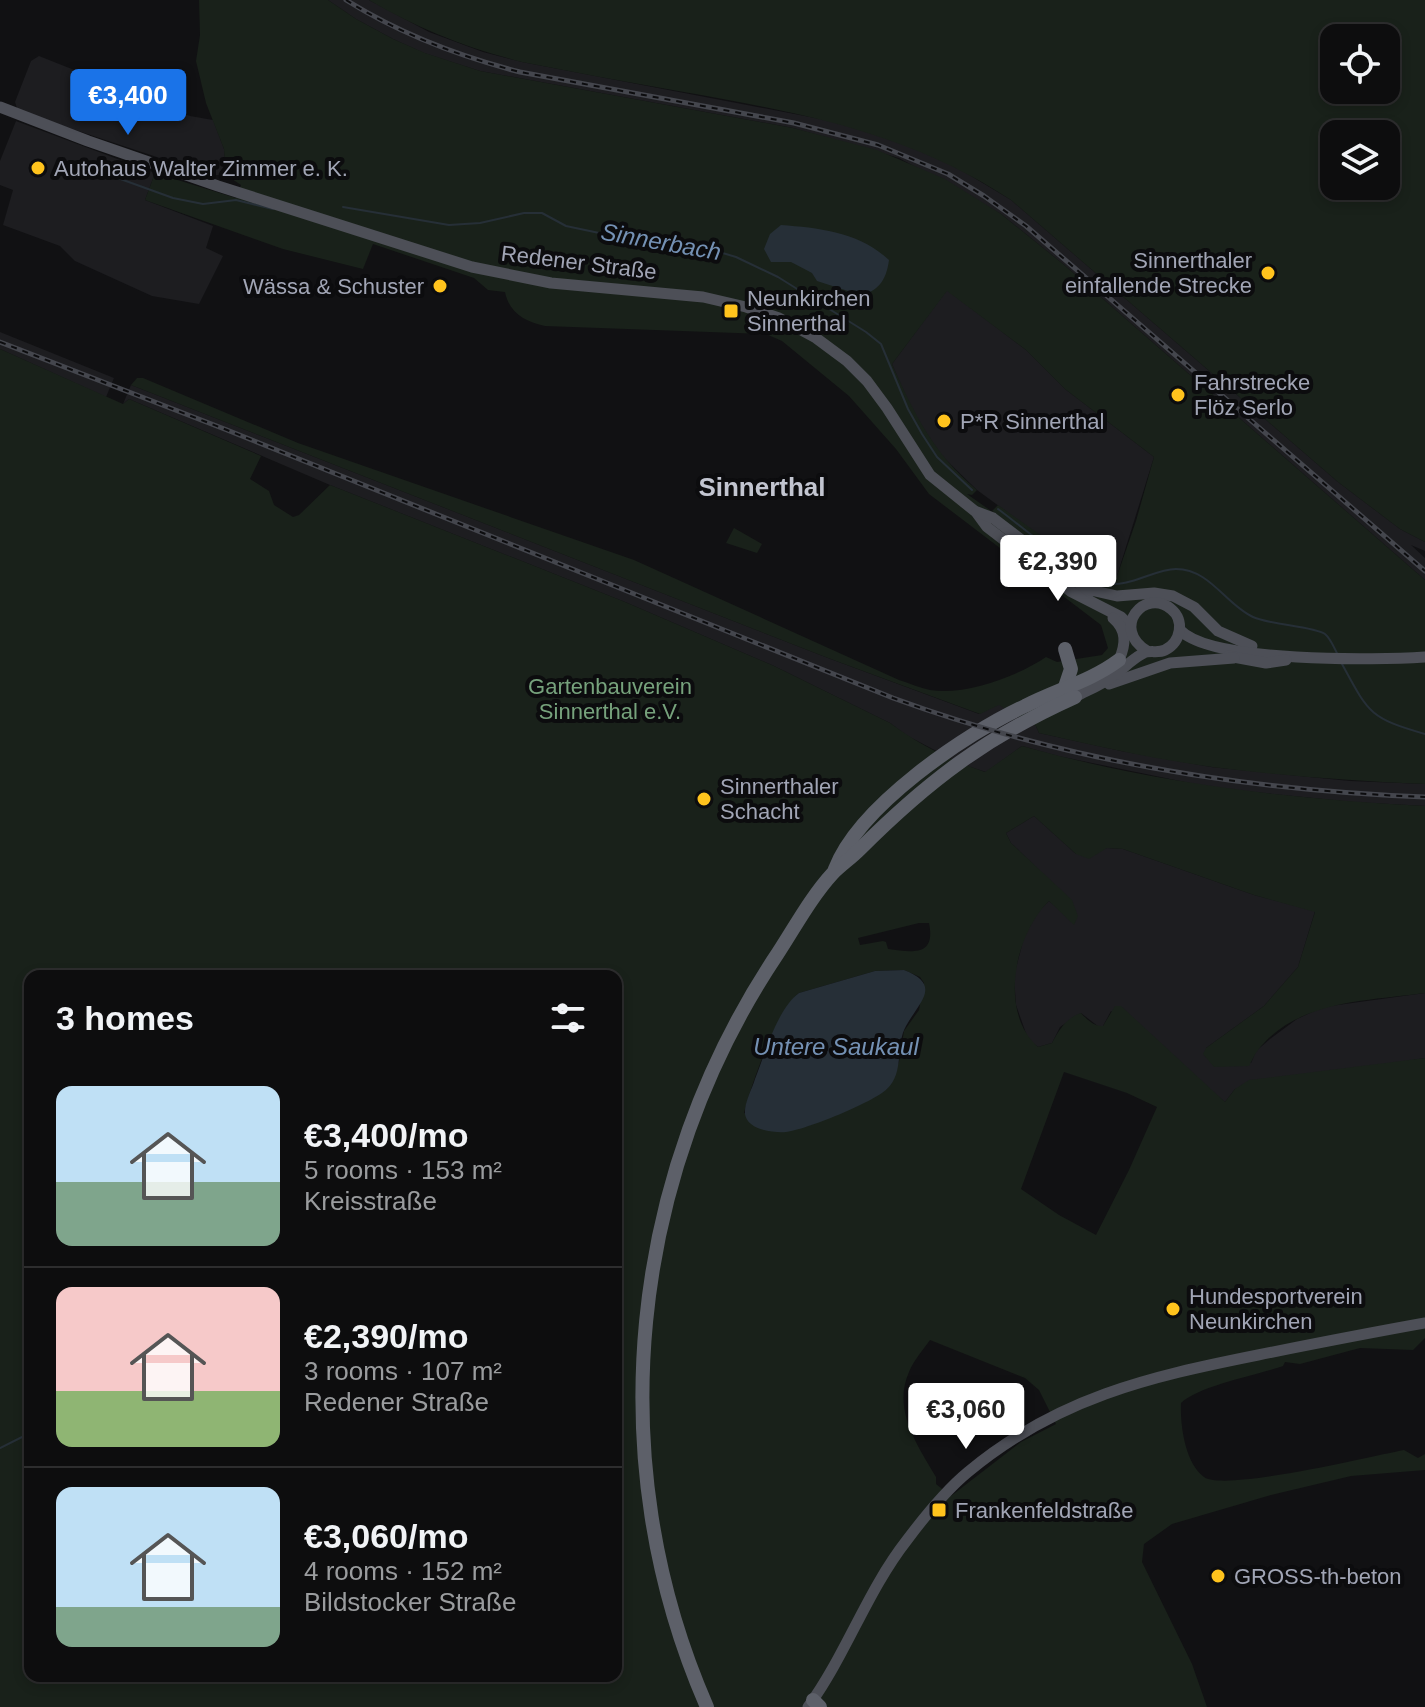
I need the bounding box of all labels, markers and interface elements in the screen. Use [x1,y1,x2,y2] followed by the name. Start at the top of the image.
[1320,24,1400,200] map controls
[1320,24,1400,104] button: locate
[63,69,193,137] pin: €3,400
[88,80,168,110] text: €3,400
[1320,120,1400,200] button: layers
[54,156,348,181] place label: Autohaus Walter Zimmer e. K.
[29,159,47,177] marker: Autohaus Walter Zimmer e. K.
[599,218,723,265] water label: Sinnerbach
[500,241,658,284] street label: Redener Straße
[1065,248,1252,298] place label: Sinnerthaler einfallende Strecke
[1259,264,1277,282] marker: Sinnerthaler einfallende Strecke
[243,274,424,299] place label: Wässa & Schuster
[431,277,449,295] marker: Wässa & Schuster
[747,286,871,336] place label: Neunkirchen Sinnerthal
[722,302,740,320] marker: Neunkirchen Sinnerthal
[1194,370,1310,420] place label: Fahrstrecke Flöz Serlo
[1169,386,1187,404] marker: Fahrstrecke Flöz Serlo
[960,409,1104,434] place label: P*R Sinnerthal
[935,412,953,430] marker: P*R Sinnerthal
[698,472,826,502] district label: Sinnerthal
[993,535,1123,603] pin: €2,390
[1018,546,1098,576] text: €2,390
[528,674,692,724] park label: Gartenbauverein Sinnerthal e.V.
[720,774,839,824] place label: Sinnerthaler Schacht
[695,790,713,808] marker: Sinnerthaler Schacht
[546,996,590,1040] icon: filters
[56,999,194,1037] text: 3 homes
[753,1033,919,1060] water label: Untere Saukaul
[304,1116,468,1154] text: €3,400/mo
[120,1118,216,1214] icon: home
[304,1155,502,1185] text: 5 rooms · 153 m²
[304,1186,437,1216] text: Kreisstraße
[1189,1284,1363,1334] place label: Hundesportverein Neunkirchen
[1164,1300,1182,1318] marker: Hundesportverein Neunkirchen
[304,1317,468,1355] text: €2,390/mo
[120,1319,216,1415] icon: home
[304,1356,502,1386] text: 3 rooms · 107 m²
[901,1383,1031,1451] pin: €3,060
[304,1387,489,1417] text: Redener Straße
[926,1394,1006,1424] text: €3,060
[955,1498,1134,1523] place label: Frankenfeldstraße
[930,1501,948,1519] marker: Frankenfeldstraße
[304,1517,468,1555] text: €3,060/mo
[120,1519,216,1615] icon: home
[304,1556,502,1586] text: 4 rooms · 152 m²
[1234,1564,1402,1589] place label: GROSS-th-beton
[1209,1567,1227,1585] marker: GROSS-th-beton
[304,1587,516,1617] text: Bildstocker Straße

